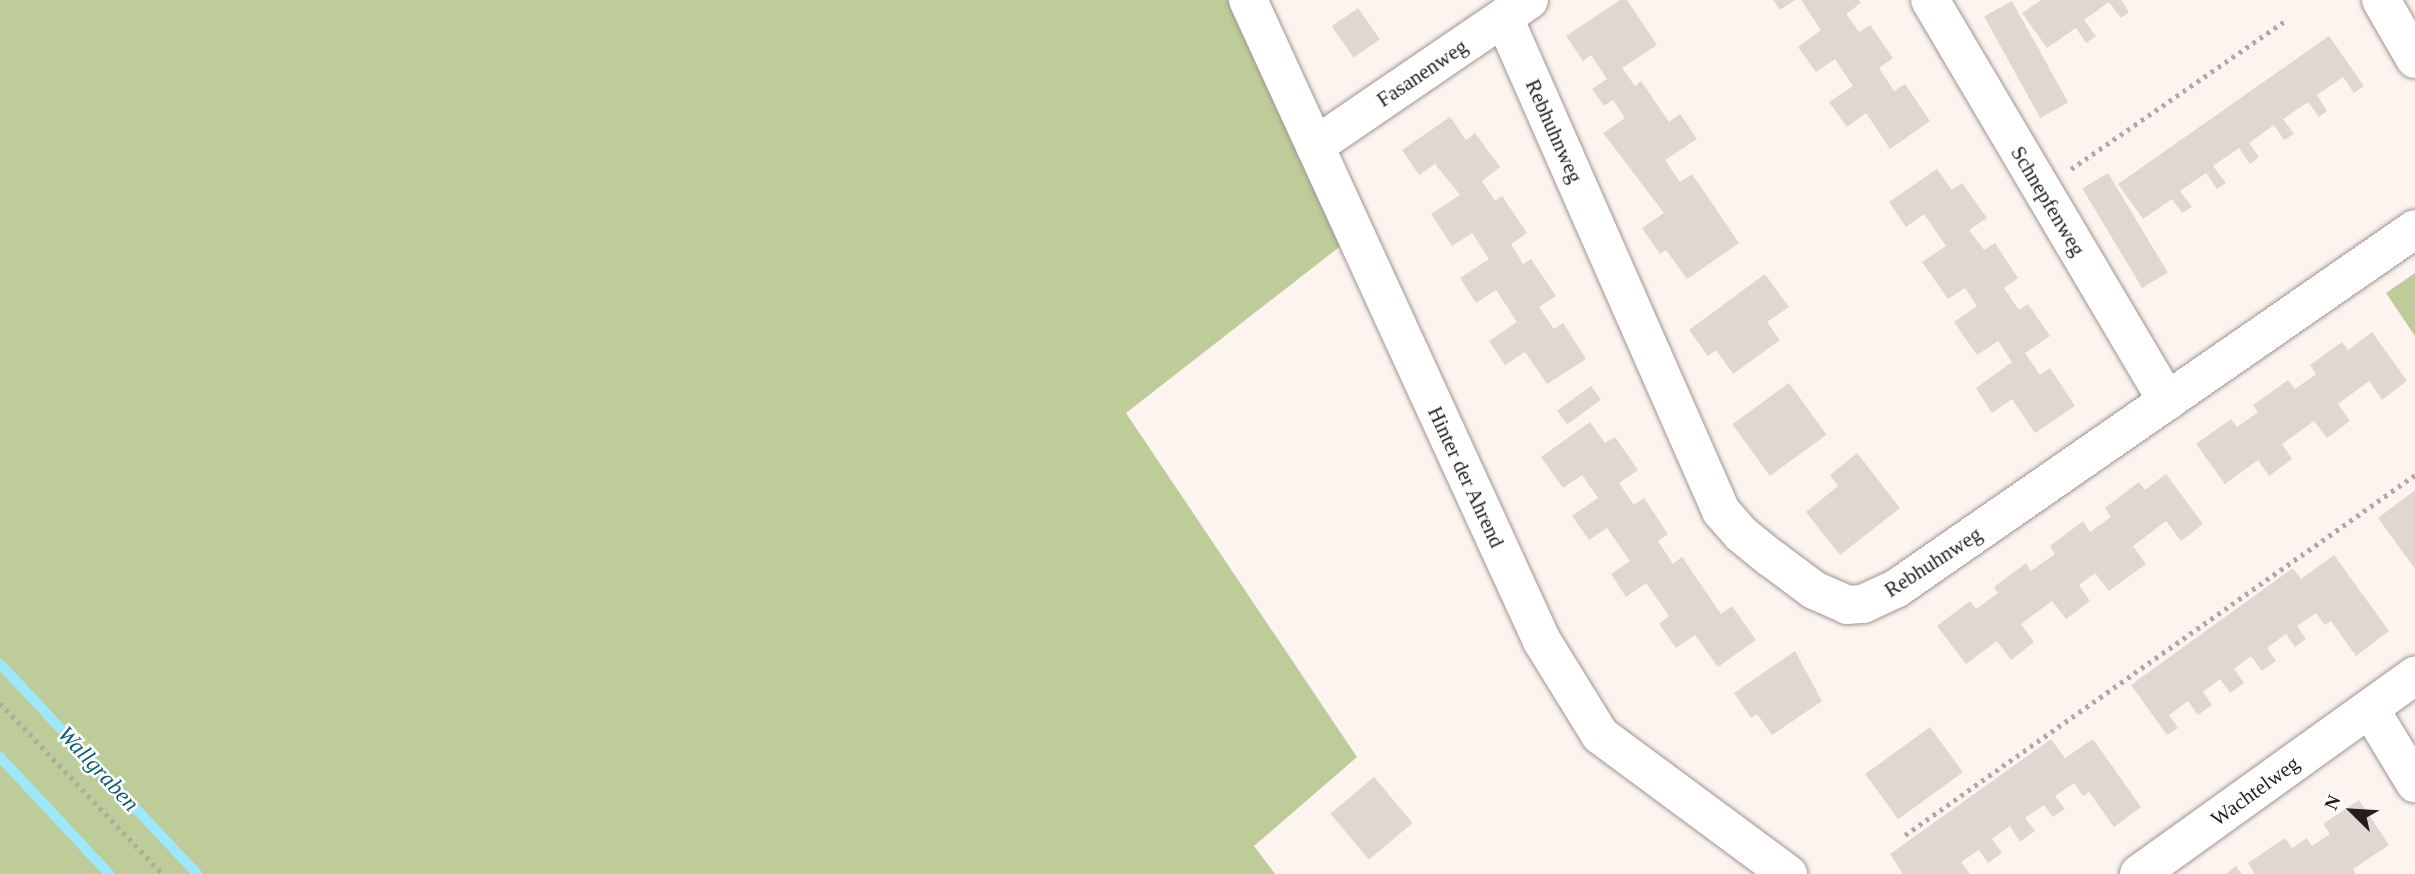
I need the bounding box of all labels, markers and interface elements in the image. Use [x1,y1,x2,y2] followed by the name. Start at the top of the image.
[1372,34,1472,112] street label: Fasanenweg
[1520,75,1588,187] street label: Rebhuhnweg
[2005,142,2091,260] street label: Schnepfenweg
[1422,402,1510,552] street label: Hinter der Ahrend
[1880,521,1986,603] street label: Rebhuhnweg
[52,721,144,817] water label: Wallgraben
[2206,750,2304,832] street label: Wachtelweg
[2317,776,2387,846] north arrow
[2320,792,2345,813] text: N

